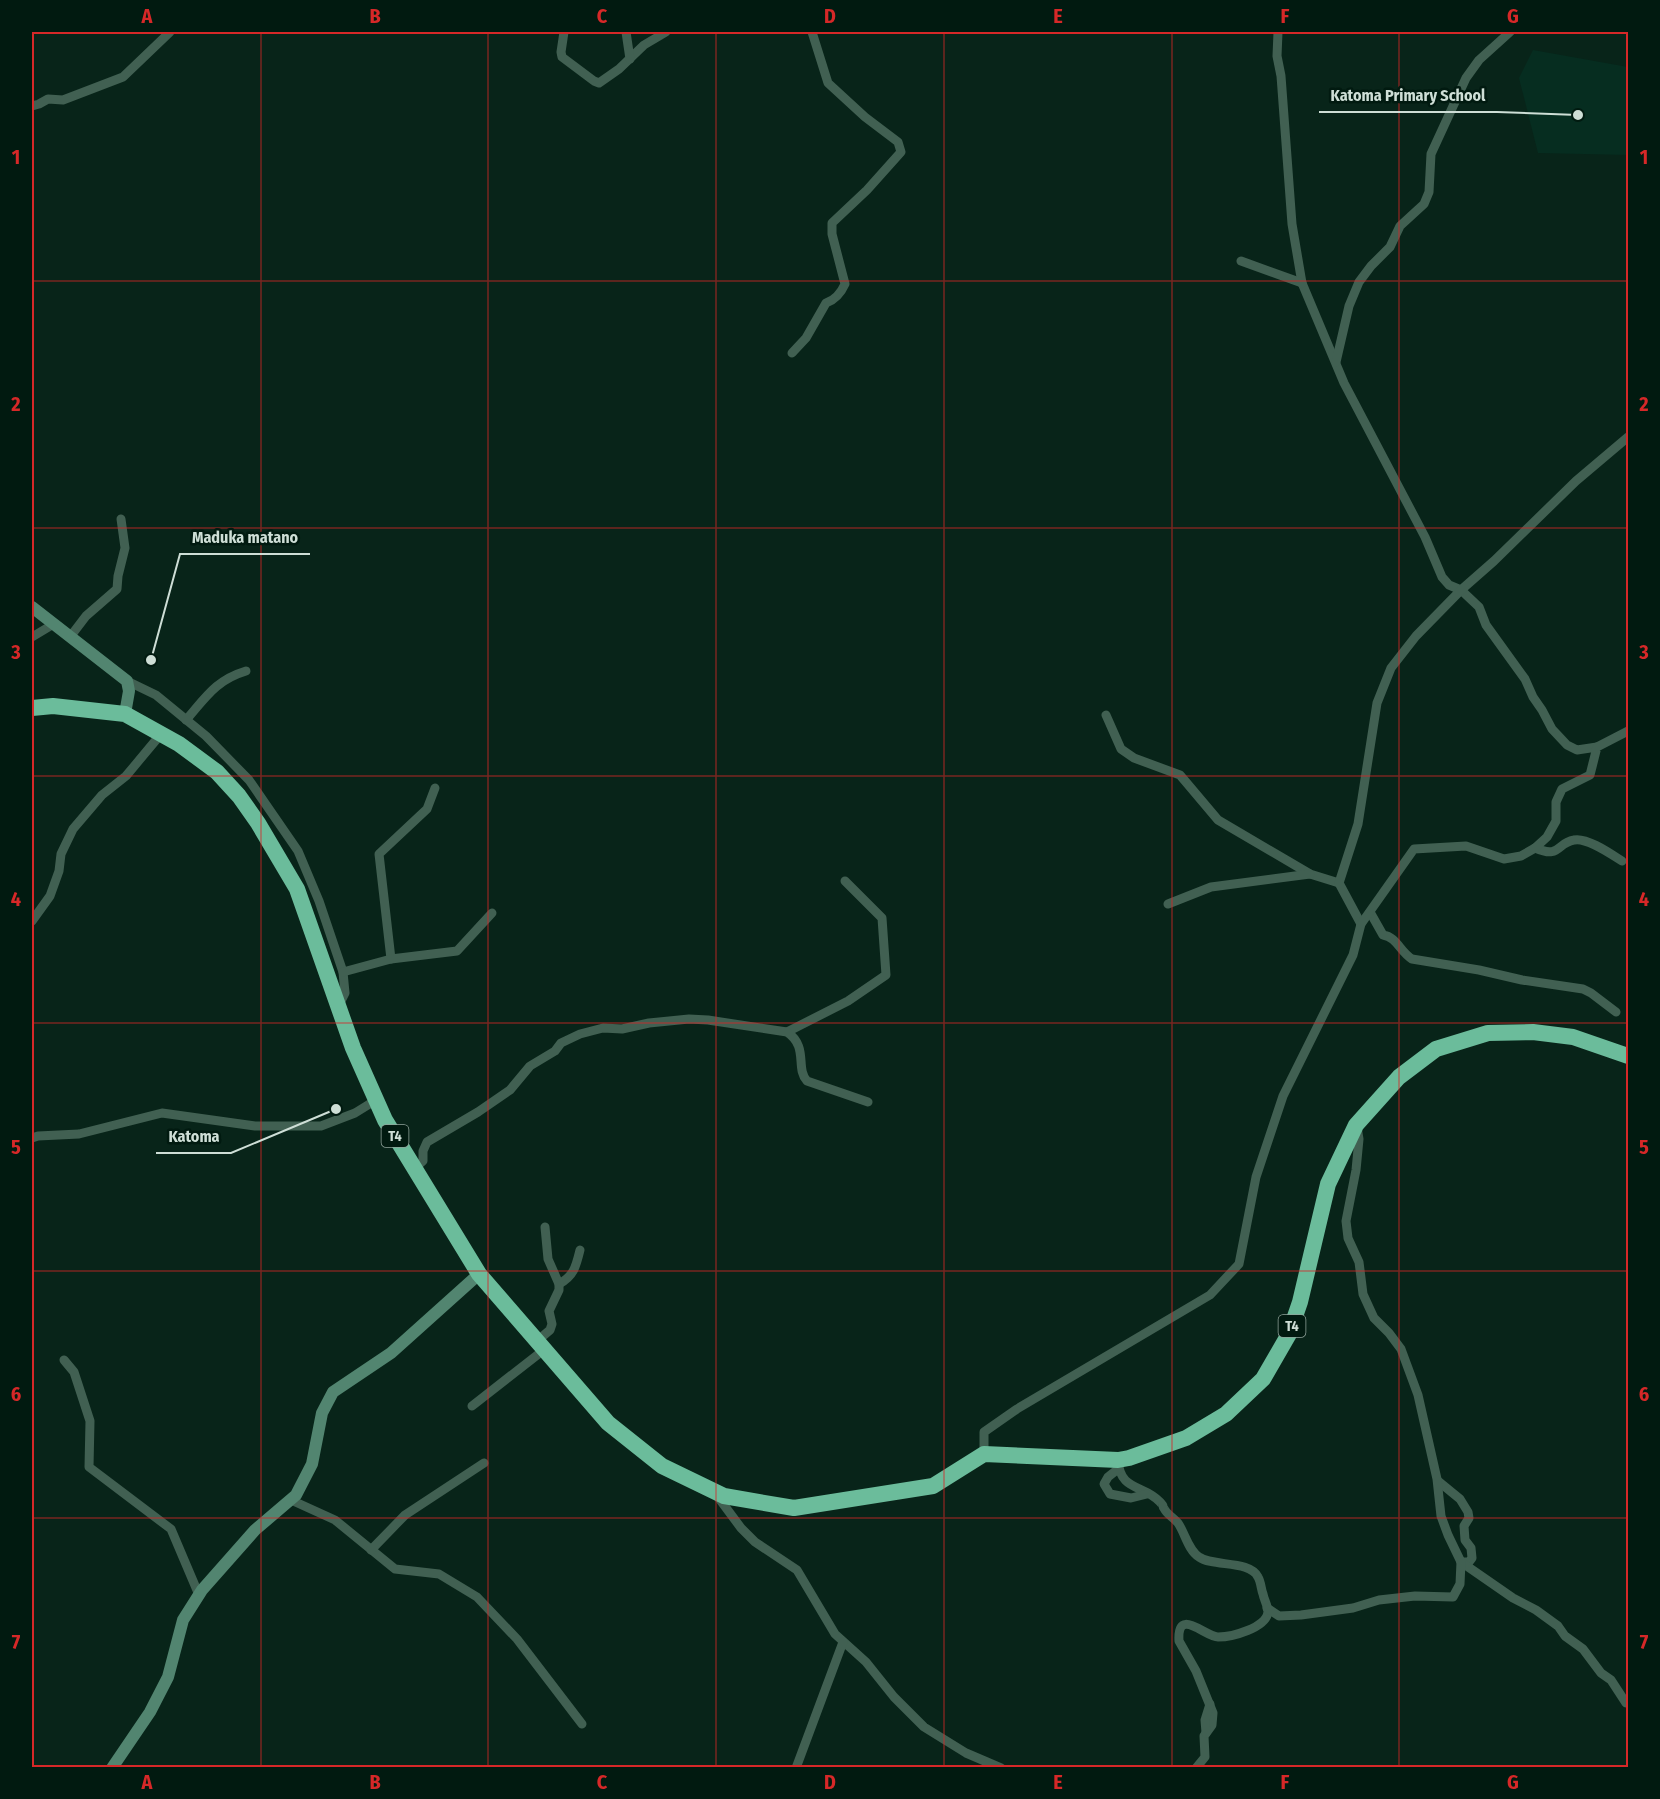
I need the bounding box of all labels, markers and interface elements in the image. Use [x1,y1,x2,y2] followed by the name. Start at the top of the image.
[141,4,154,28] text: A
[369,4,381,28] text: B
[597,4,608,28] text: C
[824,4,836,28] text: D
[1053,4,1063,28] text: E
[1281,4,1290,28] text: F
[1507,4,1519,28] text: G
[1319,78,1497,112] callout: Katoma Primary School
[1331,86,1486,105] text: Katoma Primary School
[12,145,20,169] text: 1
[1640,145,1648,169] text: 1
[10,392,21,416] text: 2
[1638,392,1649,416] text: 2
[180,520,310,554] callout: Maduka matano
[192,528,299,547] text: Maduka matano
[10,640,21,664] text: 3
[1638,640,1649,664] text: 3
[11,887,21,911] text: 4
[1639,887,1649,911] text: 4
[156,1119,231,1153] callout: Katoma
[382,1125,408,1147] road number: T4
[168,1127,220,1146] text: Katoma
[11,1135,21,1159] text: 5
[1639,1135,1649,1159] text: 5
[1278,1315,1306,1337] road number: T4
[11,1382,21,1406] text: 6
[1639,1382,1649,1406] text: 6
[12,1630,21,1654] text: 7
[1640,1630,1649,1654] text: 7
[141,1770,154,1794] text: A
[369,1770,381,1794] text: B
[597,1770,608,1794] text: C
[824,1770,836,1794] text: D
[1053,1770,1063,1794] text: E
[1281,1770,1290,1794] text: F
[1507,1770,1519,1794] text: G

